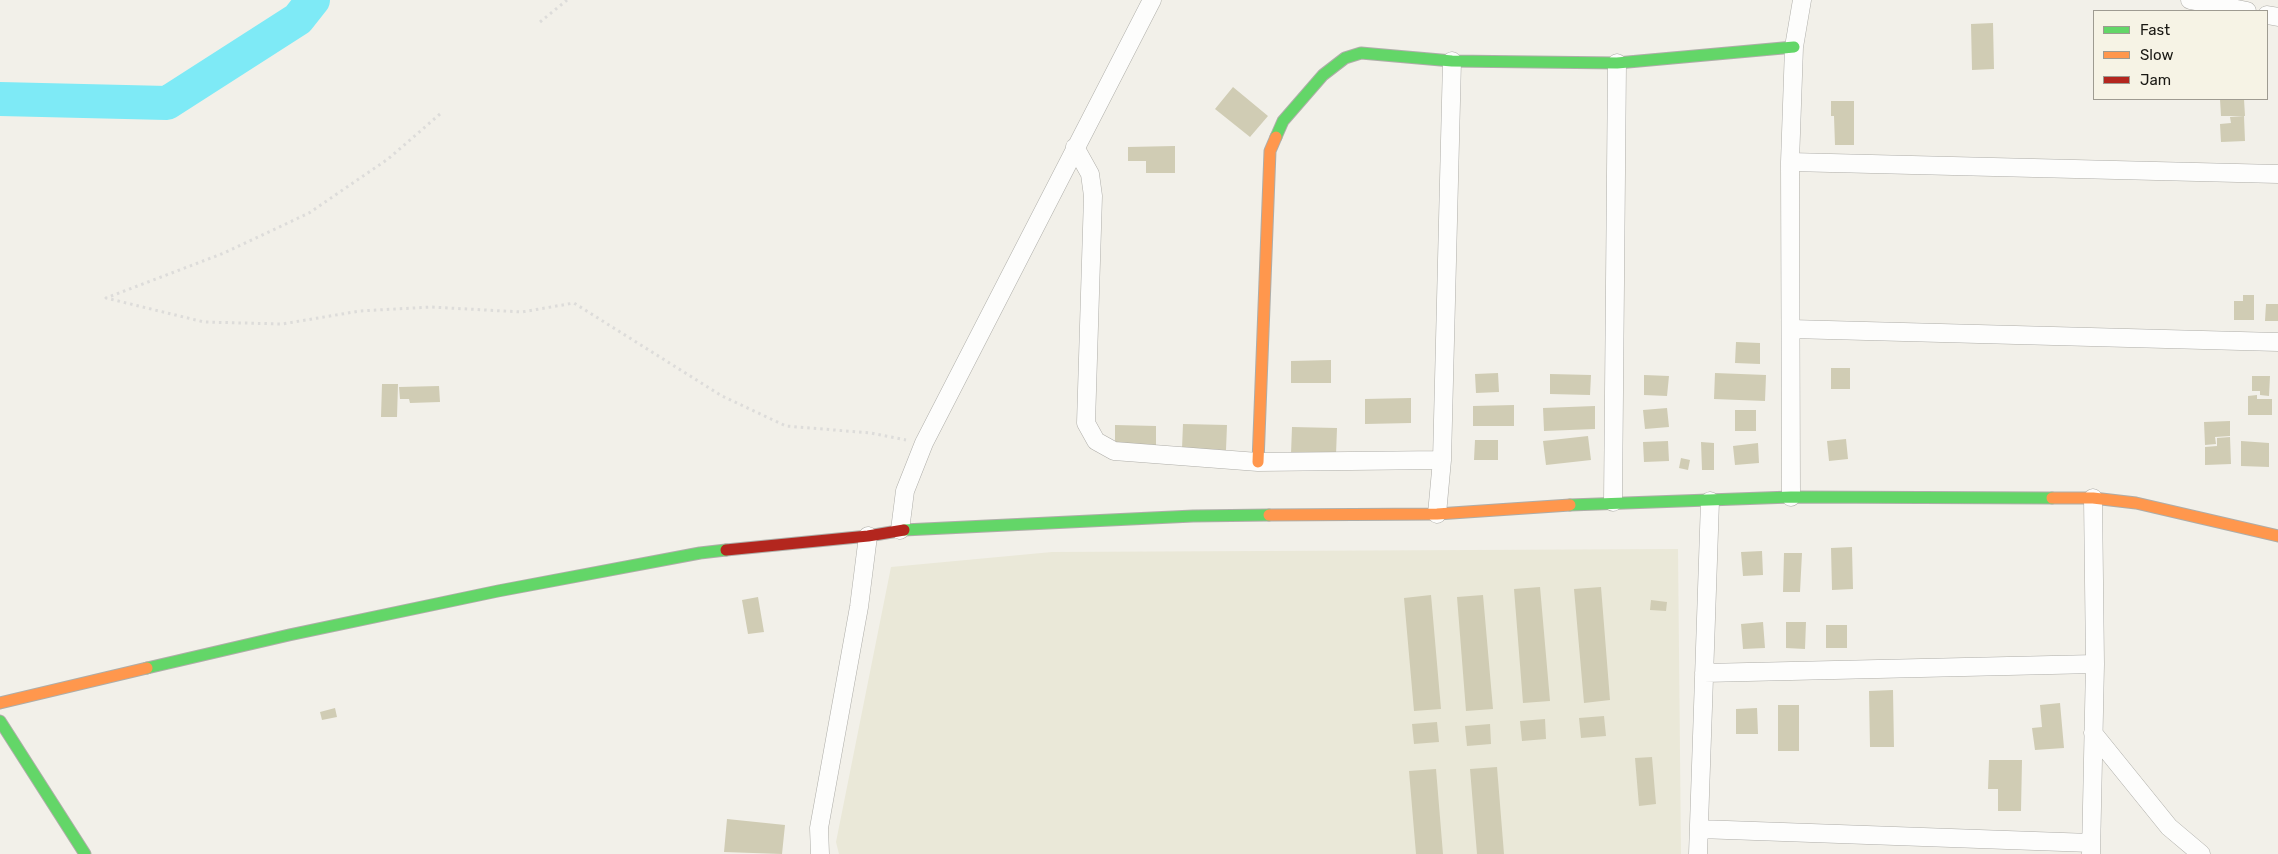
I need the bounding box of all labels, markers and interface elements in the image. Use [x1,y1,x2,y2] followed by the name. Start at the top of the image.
[2093,10,2268,100] legend
[2140,21,2170,39] text: Fast
[2140,46,2173,64] text: Slow
[2140,71,2171,89] text: Jam

